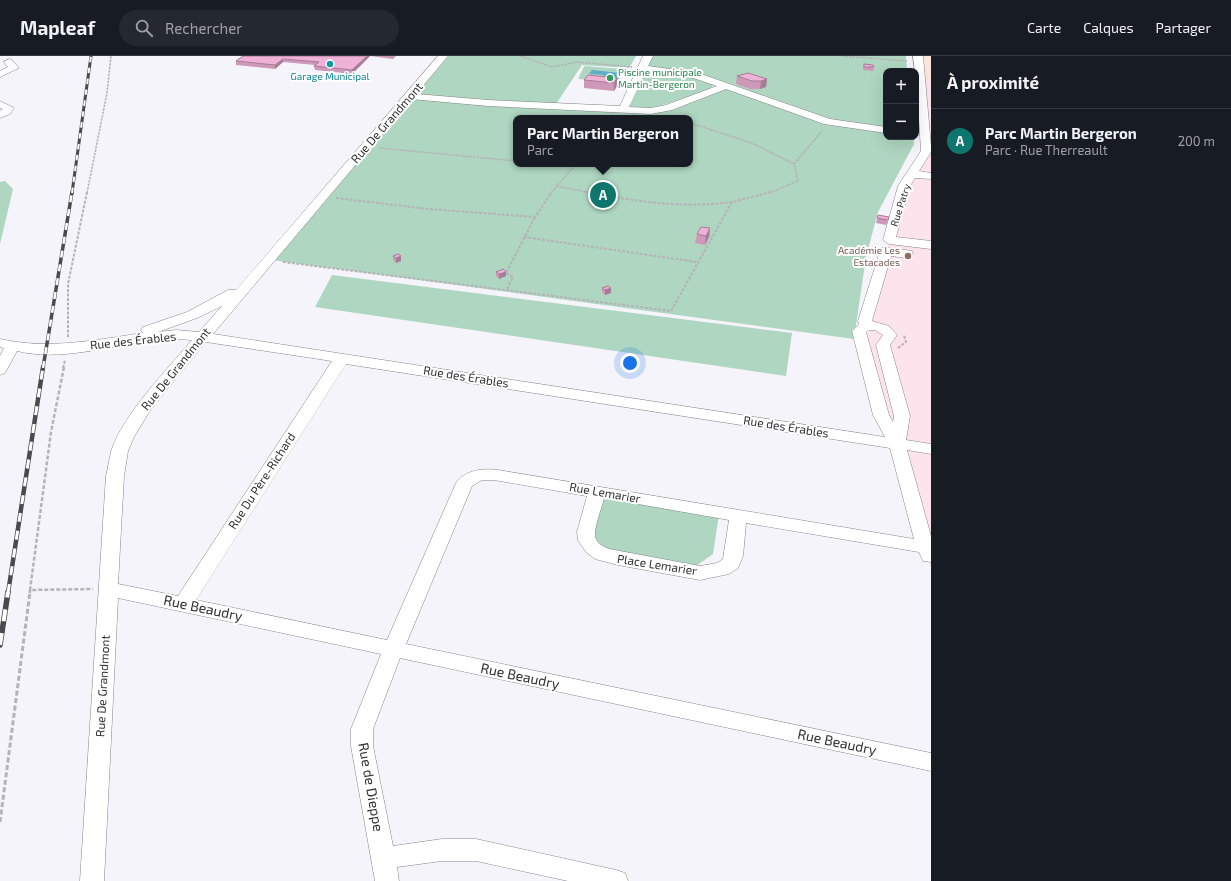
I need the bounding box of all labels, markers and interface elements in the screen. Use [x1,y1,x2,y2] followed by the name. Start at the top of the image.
[119,10,399,46] search box
[20,16,95,39] text: Mapleaf
[133,17,155,39] icon: search
[165,19,242,37] text: Rechercher
[1027,19,1061,36] text: Carte
[1083,19,1134,36] text: Calques
[1156,19,1211,36] text: Partager
[325,59,335,69] marker: Garage Municipal
[618,66,702,90] place label: Piscine municipale Martin-Bergeron
[883,68,919,140] map controls
[883,68,919,104] button: +
[291,70,369,82] place label: Garage Municipal
[947,72,1039,92] text: À proximité
[605,73,615,83] marker: Piscine municipale Martin-Bergeron
[347,79,425,165] street label: Rue De Grandmont
[883,104,919,140] button: −
[513,115,693,167] popup
[527,124,679,142] text: Parc Martin Bergeron
[985,124,1137,142] text: Parc Martin Bergeron
[956,133,964,149] text: A
[1178,133,1215,149] text: 200 m
[527,142,553,158] text: Parc
[985,142,1108,158] text: Parc · Rue Therreault
[590,180,616,210] pin: A
[888,182,913,228] street label: Rue Patry
[838,244,900,268] place label: Académie Les Estacades
[903,251,913,261] marker: Académie Les Estacades
[138,324,213,412] street label: Rue De Grandmont
[89,329,177,351] street label: Rue des Érables
[620,353,640,373] your location
[422,362,510,390] street label: Rue des Érables
[742,412,830,440] street label: Rue des Érables
[225,430,298,531] street label: Rue Du Père-Richard
[568,479,642,505] street label: Rue Lemarier
[616,551,698,577] street label: Place Lemarier
[162,591,245,624] street label: Rue Beaudry
[92,634,112,737] street label: Rue De Grandmont
[479,659,562,692] street label: Rue Beaudry
[796,725,879,758] street label: Rue Beaudry
[355,741,388,833] street label: Rue de Dieppe

